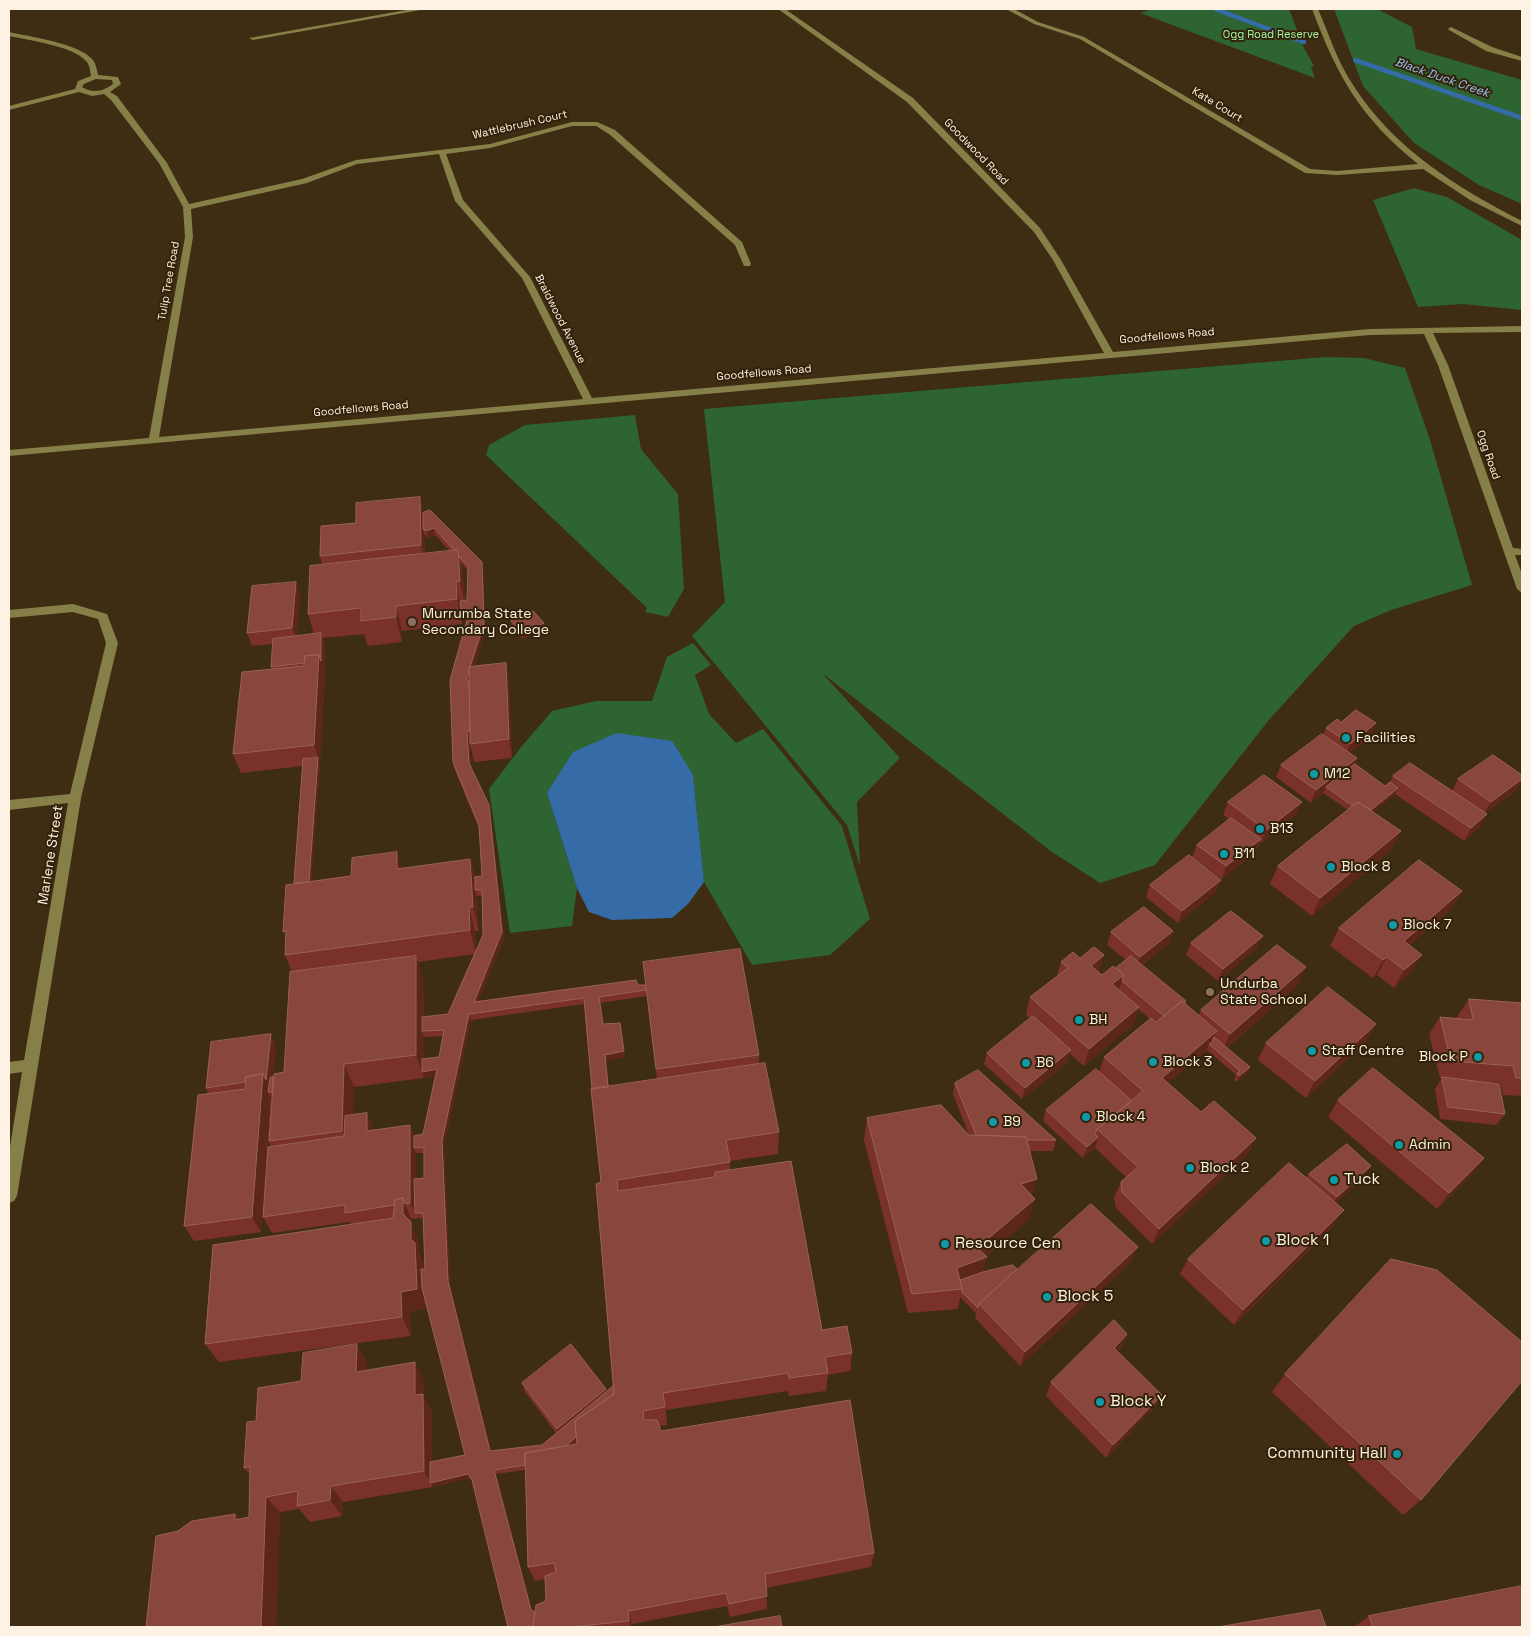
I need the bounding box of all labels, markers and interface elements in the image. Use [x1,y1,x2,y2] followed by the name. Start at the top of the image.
[1223,28,1319,42] park label: Ogg Road Reserve
[1393,55,1491,101] water label: Black Duck Creek
[1189,85,1245,125] street label: Kate Court
[471,108,569,142] street label: Wattlebrush Court
[941,116,1011,188] street label: Goodwood Road
[156,240,182,322] street label: Tulip Tree Road
[532,272,588,366] street label: Braidwood Avenue
[1119,325,1215,347] street label: Goodfellows Road
[716,362,812,384] street label: Goodfellows Road
[313,398,409,420] street label: Goodfellows Road
[1473,429,1503,481] street label: Ogg Road
[422,606,549,638] place label: Murrumba State Secondary College
[406,616,418,628] marker: Murrumba State Secondary College
[1356,730,1416,746] place label: Facilities
[1340,732,1352,744] marker: Facilities
[1324,766,1350,782] place label: M12
[1308,768,1320,780] marker: M12
[35,804,67,906] street label: Marlene Street
[1270,821,1294,837] place label: B13
[1254,823,1266,835] marker: B13
[1234,846,1255,862] place label: B11
[1218,848,1230,860] marker: B11
[1341,859,1391,875] place label: Block 8
[1325,861,1337,873] marker: Block 8
[1403,917,1452,933] place label: Block 7
[1387,919,1399,931] marker: Block 7
[1220,976,1307,1009] place label: Undurba State School
[1204,986,1216,998] marker: Undurba State School
[1089,1012,1107,1028] place label: BH
[1073,1014,1085,1026] marker: BH
[1322,1043,1404,1059] place label: Staff Centre
[1306,1045,1318,1057] marker: Staff Centre
[1419,1049,1468,1065] place label: Block P
[1472,1051,1484,1063] marker: Block P
[1163,1054,1212,1070] place label: Block 3
[1036,1055,1054,1071] place label: B6
[1147,1056,1159,1068] marker: Block 3
[1020,1057,1032,1069] marker: B6
[1096,1109,1146,1125] place label: Block 4
[1080,1111,1092,1123] marker: Block 4
[1003,1114,1021,1130] place label: B9
[987,1116,999,1128] marker: B9
[1409,1137,1451,1153] place label: Admin
[1393,1139,1405,1151] marker: Admin
[1200,1160,1249,1176] place label: Block 2
[1184,1162,1196,1174] marker: Block 2
[1344,1170,1380,1190] place label: Tuck
[1328,1174,1340,1186] marker: Tuck
[1276,1231,1329,1251] place label: Block 1
[955,1234,1061,1254] place label: Resource Cen
[1260,1235,1272,1247] marker: Block 1
[939,1238,951,1250] marker: Resource Cen
[1057,1287,1113,1307] place label: Block 5
[1041,1291,1053,1303] marker: Block 5
[1110,1392,1166,1412] place label: Block Y
[1094,1396,1106,1408] marker: Block Y
[1267,1444,1387,1464] place label: Community Hall
[1391,1448,1403,1460] marker: Community Hall

